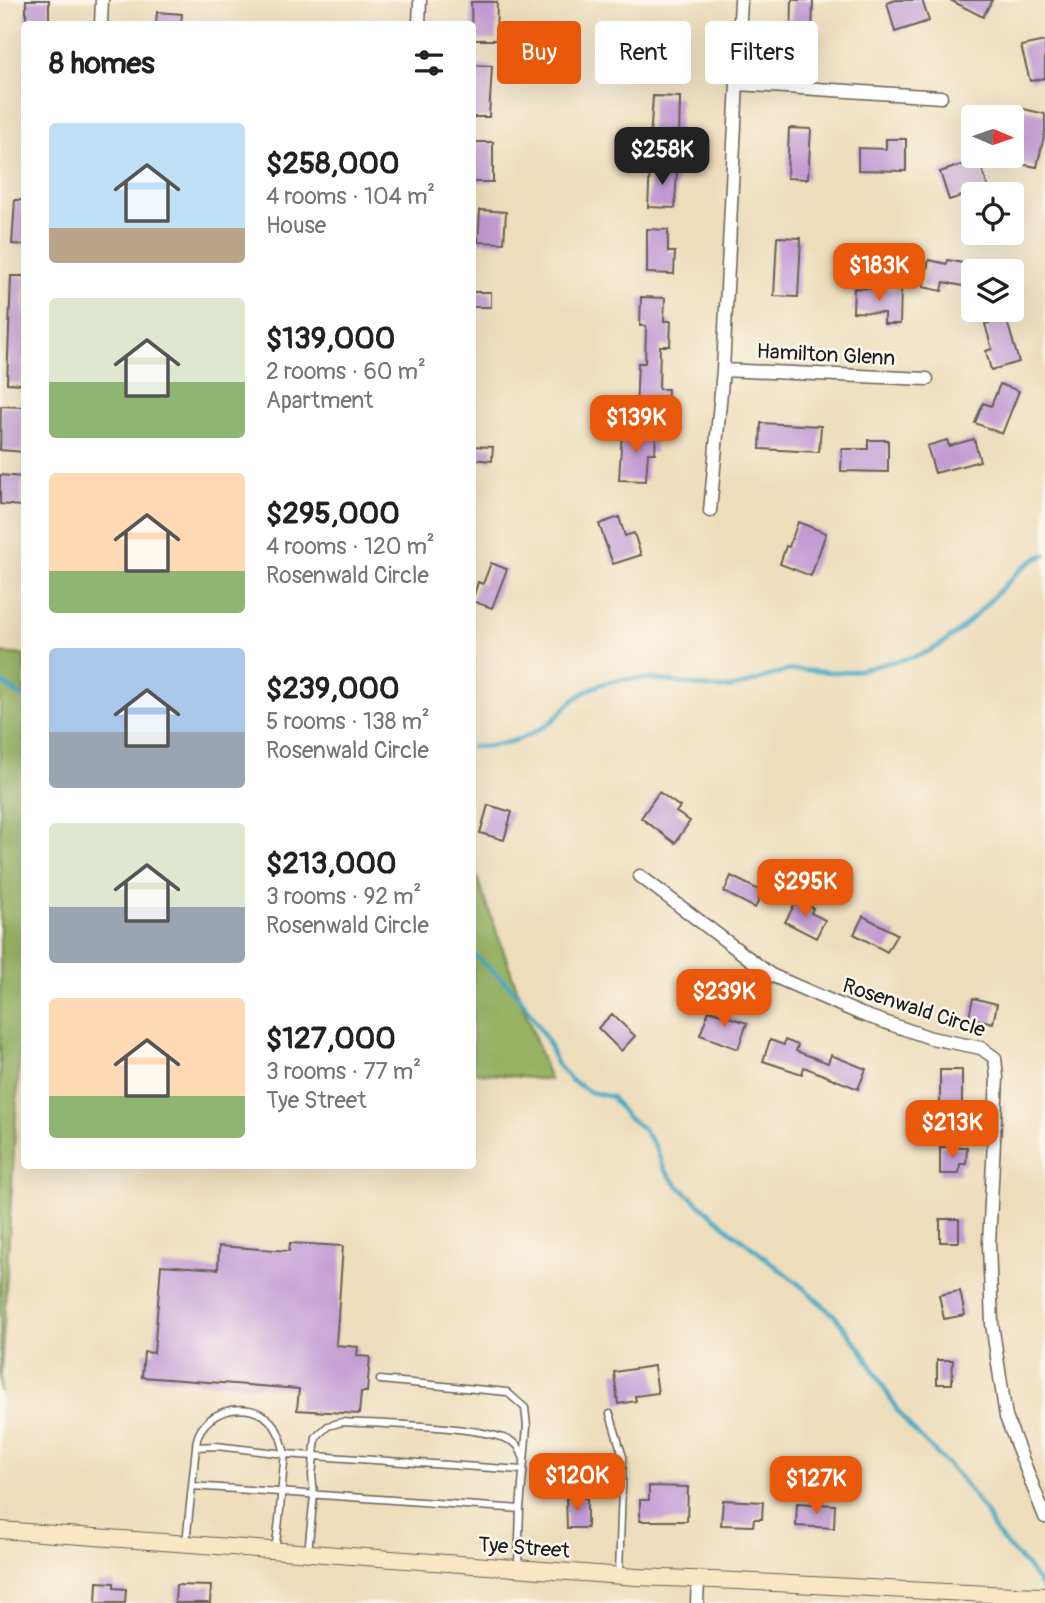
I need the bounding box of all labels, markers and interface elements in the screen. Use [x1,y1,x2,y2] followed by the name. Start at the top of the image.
[497,21,581,84] chip: Buy
[595,21,691,84] chip: Rent
[705,21,818,84] chip: Filters
[410,44,448,82] icon: filters
[49,45,155,82] text: 8 homes
[961,105,1024,168] north arrow
[961,105,1024,322] map controls
[613,128,711,187] pin: $258K
[630,135,694,164] text: $258K
[266,145,400,182] text: $258,000
[105,151,189,235] icon: home
[266,182,435,211] text: 4 rooms · 104 m²
[961,182,1024,245] button: locate
[266,211,326,240] text: House
[830,244,928,303] pin: $183K
[849,251,909,280] text: $183K
[961,259,1024,322] button: layers
[266,320,395,357] text: $139,000
[105,326,189,410] icon: home
[756,338,896,372] street label: Hamilton Glenn
[266,357,426,386] text: 2 rooms · 60 m²
[266,386,373,415] text: Apartment
[587,396,685,455] pin: $139K
[606,403,666,432] text: $139K
[266,495,400,532] text: $295,000
[105,501,189,585] icon: home
[266,532,435,561] text: 4 rooms · 120 m²
[266,561,429,590] text: Rosenwald Circle
[266,670,399,707] text: $239,000
[105,676,189,760] icon: home
[266,707,430,736] text: 5 rooms · 138 m²
[266,736,429,765] text: Rosenwald Circle
[266,845,397,882] text: $213,000
[105,851,189,935] icon: home
[756,860,854,919] pin: $295K
[773,867,837,896] text: $295K
[266,882,421,911] text: 3 rooms · 92 m²
[266,911,429,940] text: Rosenwald Circle
[675,970,773,1029] pin: $239K
[839,972,989,1044] street label: Rosenwald Circle
[692,977,756,1006] text: $239K
[266,1020,396,1057] text: $127,000
[105,1026,189,1110] icon: home
[266,1057,421,1086] text: 3 rooms · 77 m²
[266,1086,366,1115] text: Tye Street
[903,1100,1001,1160] pin: $213K
[921,1108,983,1137] text: $213K
[528,1454,626,1513] pin: $120K
[767,1456,865,1516] pin: $127K
[545,1461,609,1490] text: $120K
[786,1464,846,1493] text: $127K
[477,1531,571,1565] street label: Tye Street

